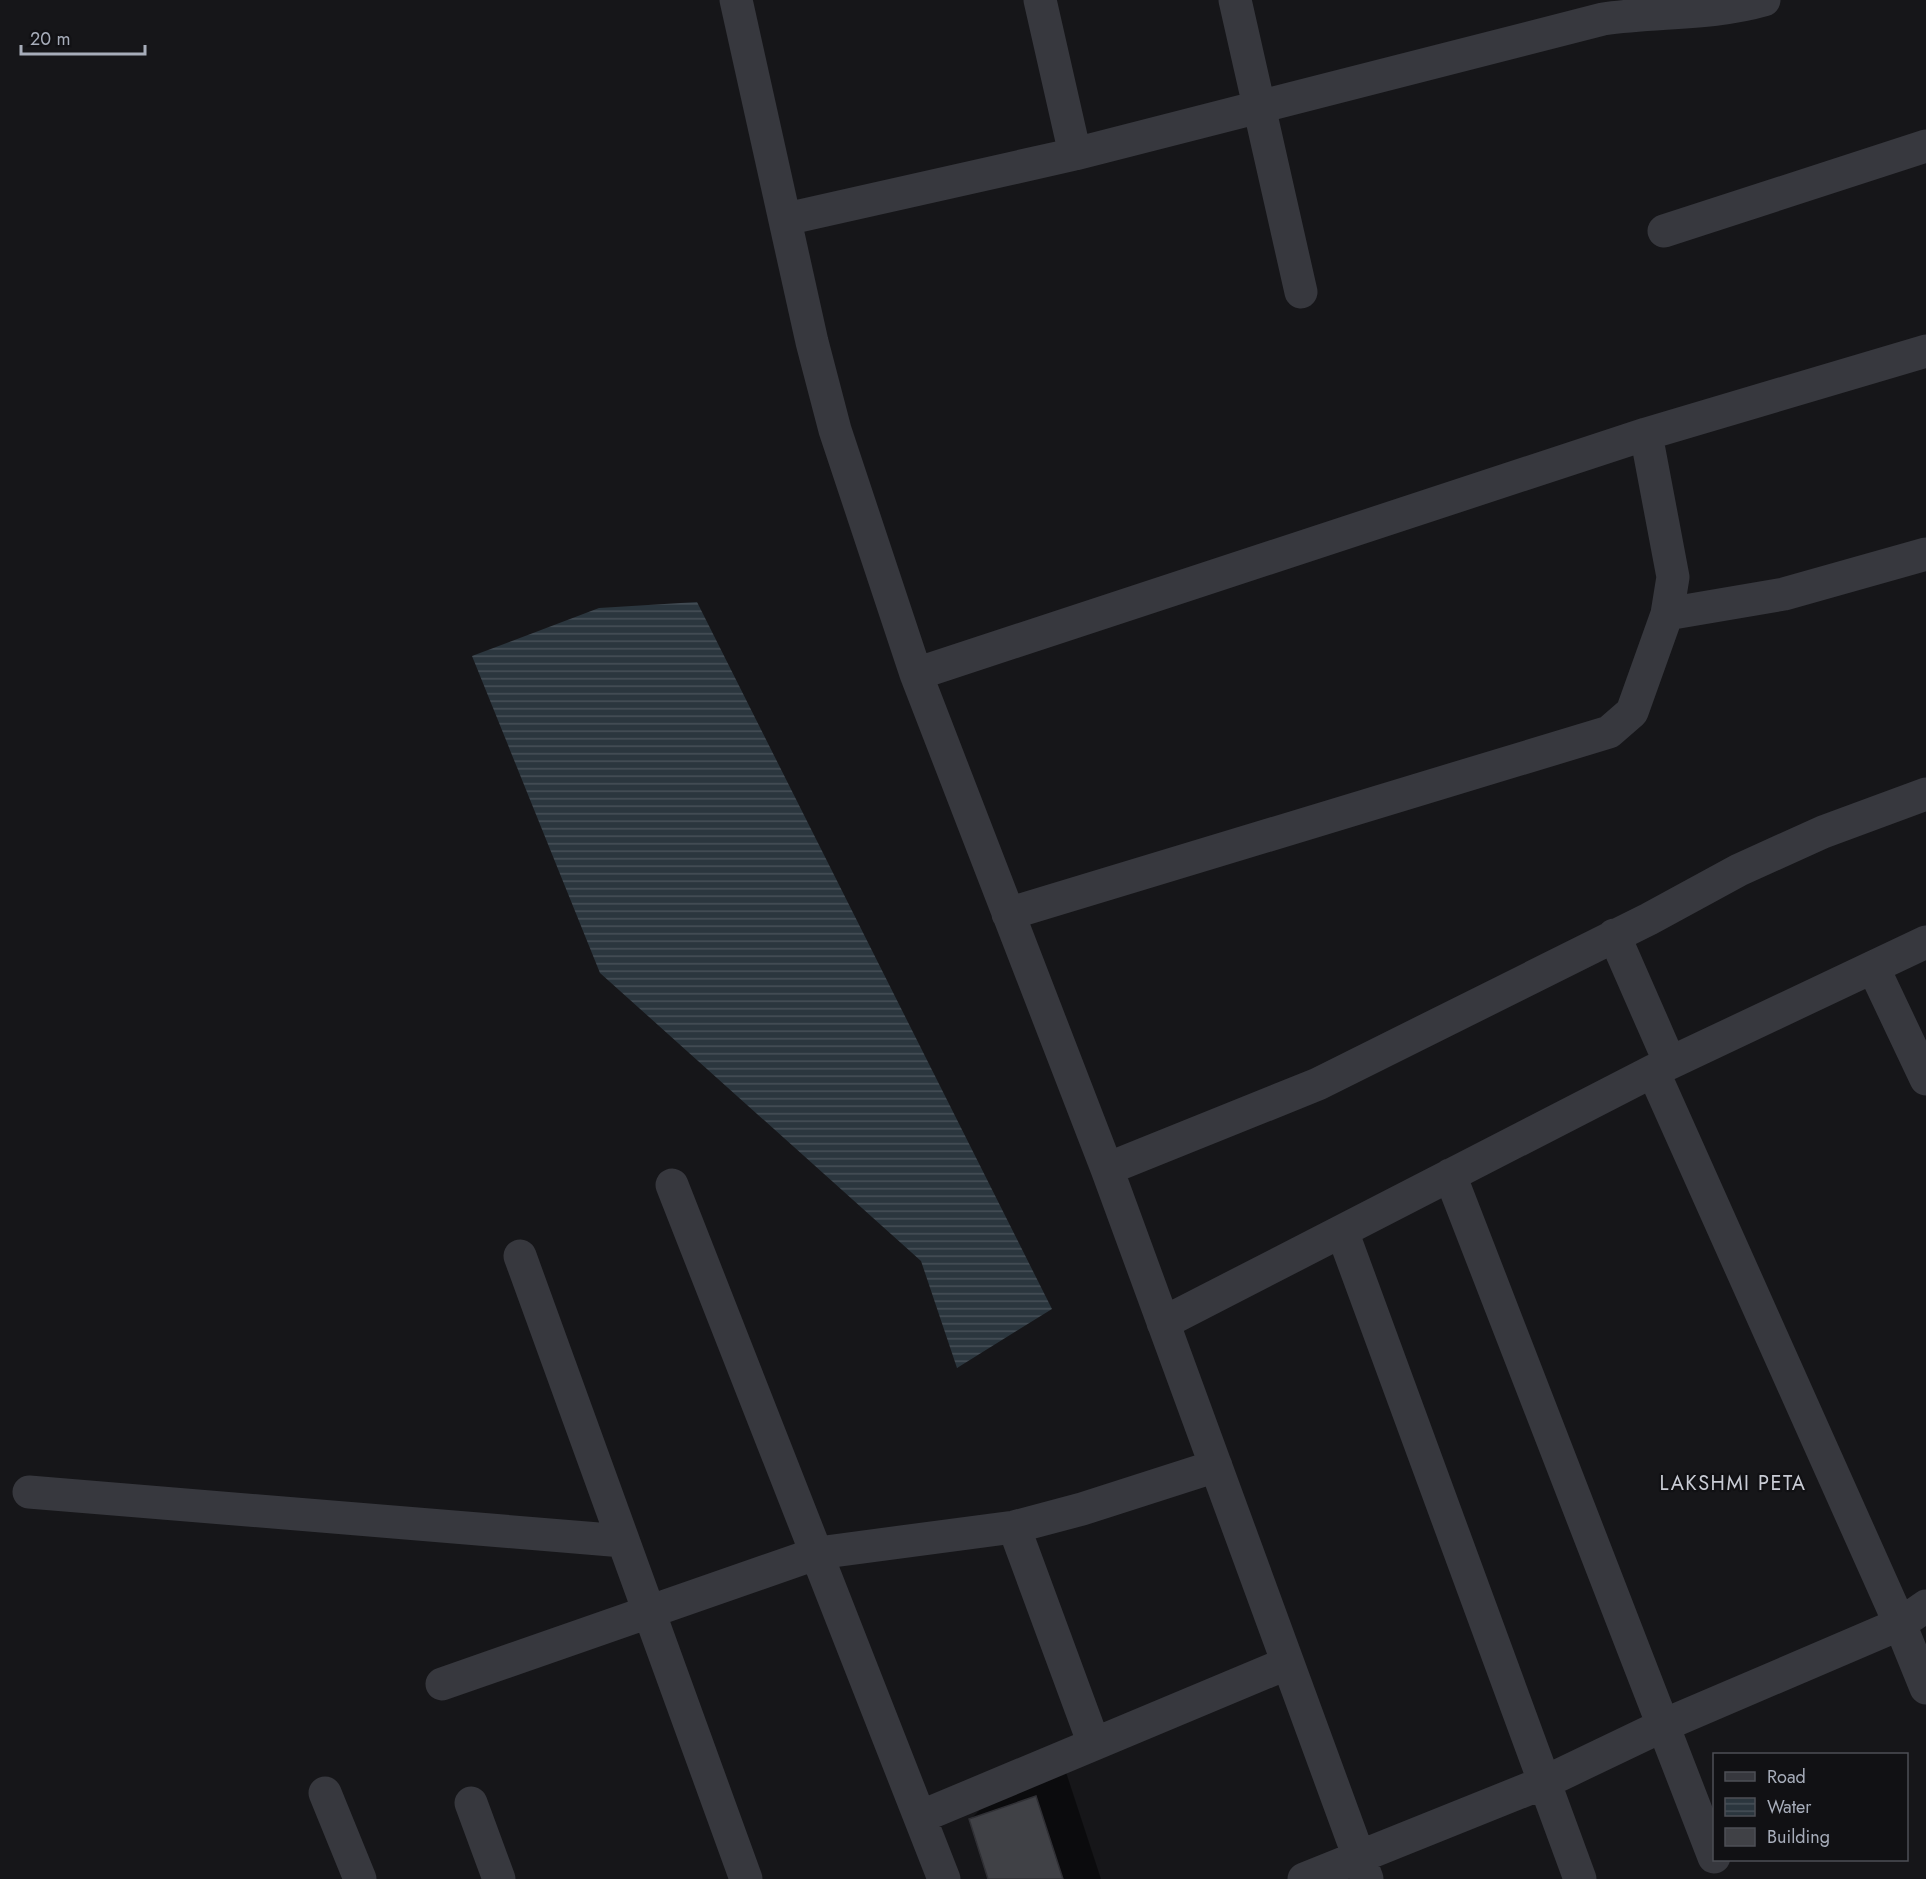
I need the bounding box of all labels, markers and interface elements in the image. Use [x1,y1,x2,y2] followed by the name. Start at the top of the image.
[21,18,146,56] scale bar
[30,26,70,52] text: 20 m
[1660,1469,1806,1498] district label: LAKSHMI PETA
[1713,1753,1908,1861] legend
[1767,1764,1806,1790] text: Road
[1767,1794,1812,1820] text: Water
[1767,1824,1830,1850] text: Building

